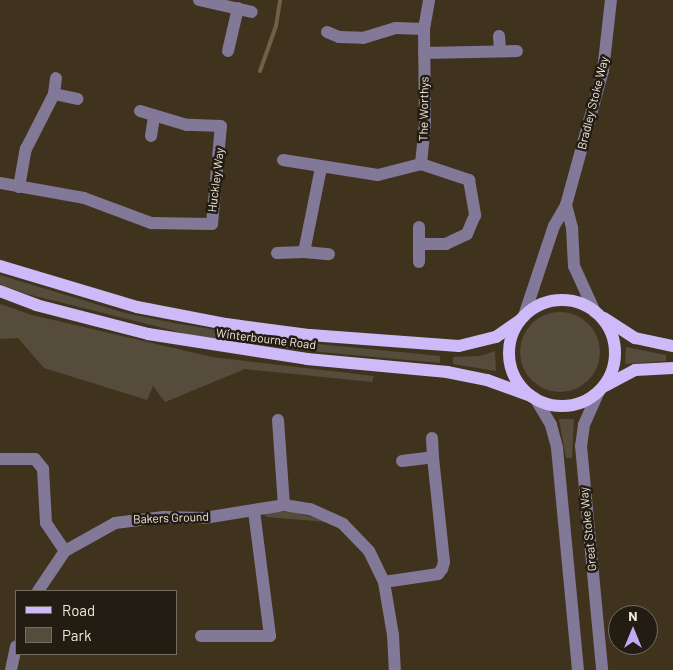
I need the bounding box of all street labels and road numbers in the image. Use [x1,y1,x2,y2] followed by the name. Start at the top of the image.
[574,55,612,151] street label: Bradley Stoke Way
[416,77,432,141] street label: The Worthys
[205,147,227,213] street label: Huckley Way
[215,326,317,352] street label: Winterbourne Road
[576,486,600,572] street label: Great Stoke Way
[133,509,209,527] street label: Bakers Ground

